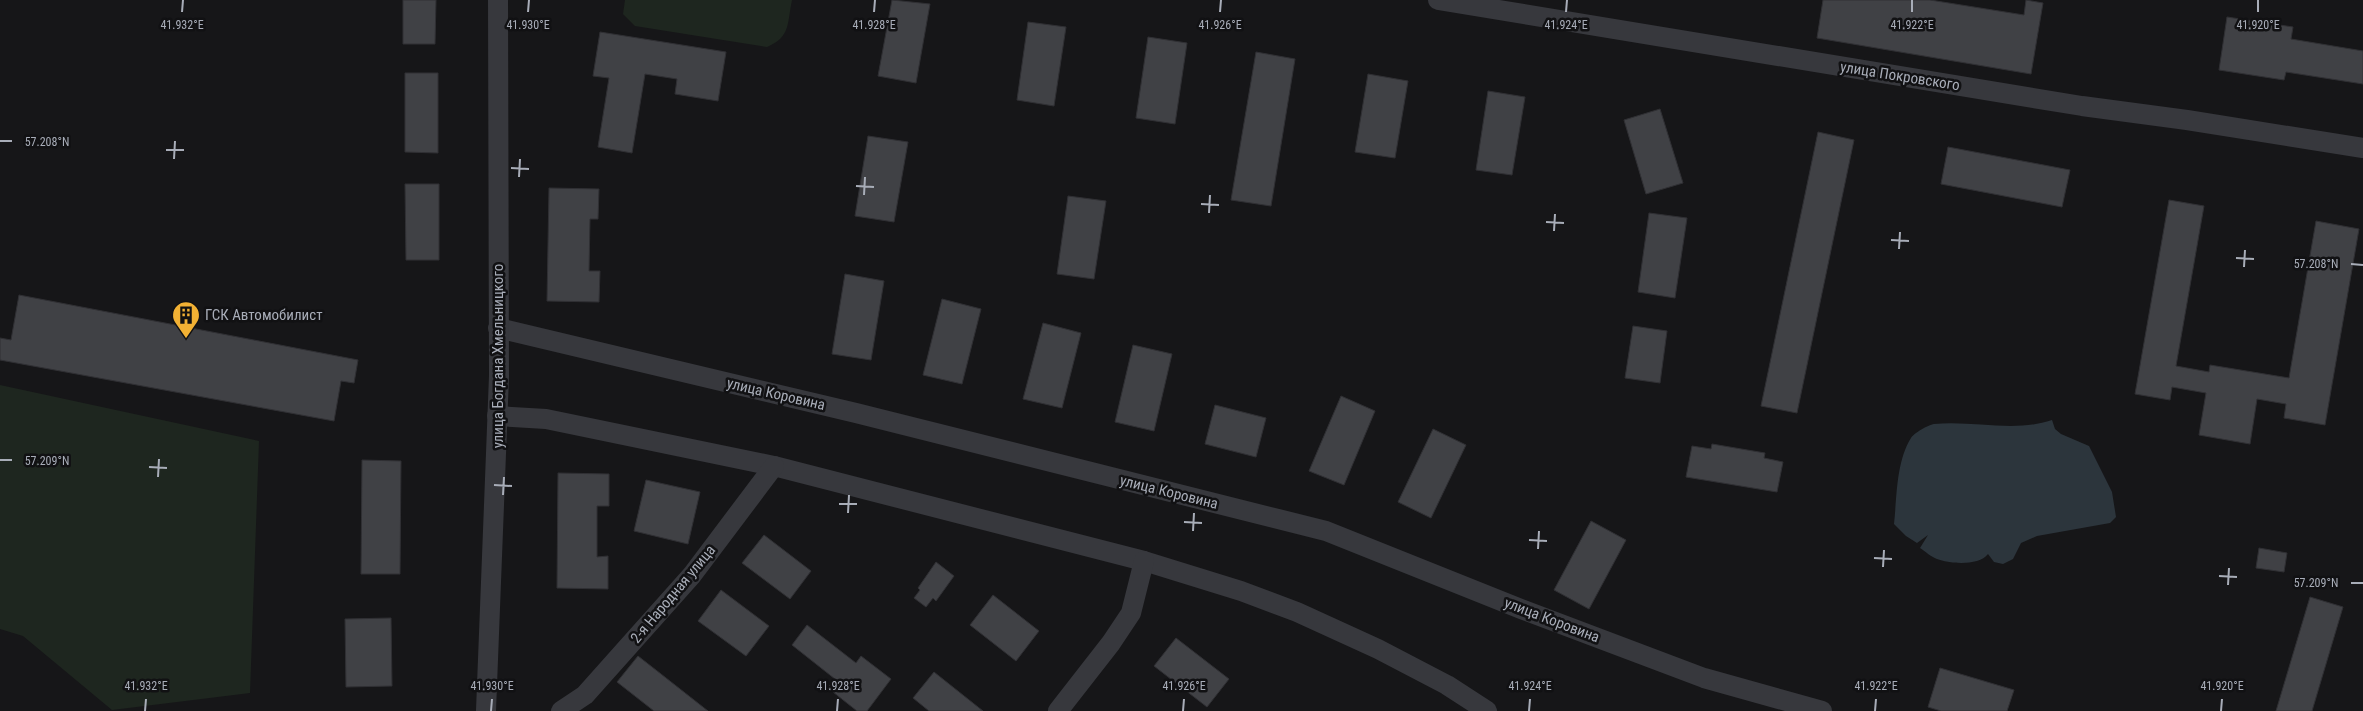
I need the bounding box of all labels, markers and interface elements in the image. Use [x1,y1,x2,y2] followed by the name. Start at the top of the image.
[160,18,204,32] text: 41.932°E
[506,18,550,32] text: 41.930°E
[852,18,896,32] text: 41.928°E
[1198,18,1242,32] text: 41.926°E
[1544,18,1588,32] text: 41.924°E
[1890,18,1934,32] text: 41.922°E
[2236,18,2280,32] text: 41.920°E
[1839,58,1961,94] street label: улица Покровского
[25,135,69,149] text: 57.208°N
[2294,257,2338,271] text: 57.208°N
[489,264,507,448] street label: улица Богдана Хмельницкого
[171,300,201,339] building icon: ГСК Автомобилист
[205,306,323,324] place label: ГСК Автомобилист
[725,374,827,414] street label: улица Коровина
[25,454,69,468] text: 57.209°N
[1118,471,1220,513] street label: улица Коровина
[627,541,719,647] street label: 2-я Народная улица
[2294,576,2338,590] text: 57.209°N
[1502,594,1602,646] street label: улица Коровина
[124,679,168,693] text: 41.932°E
[470,679,514,693] text: 41.930°E
[816,679,860,693] text: 41.928°E
[1162,679,1206,693] text: 41.926°E
[1508,679,1552,693] text: 41.924°E
[1854,679,1898,693] text: 41.922°E
[2200,679,2244,693] text: 41.920°E

